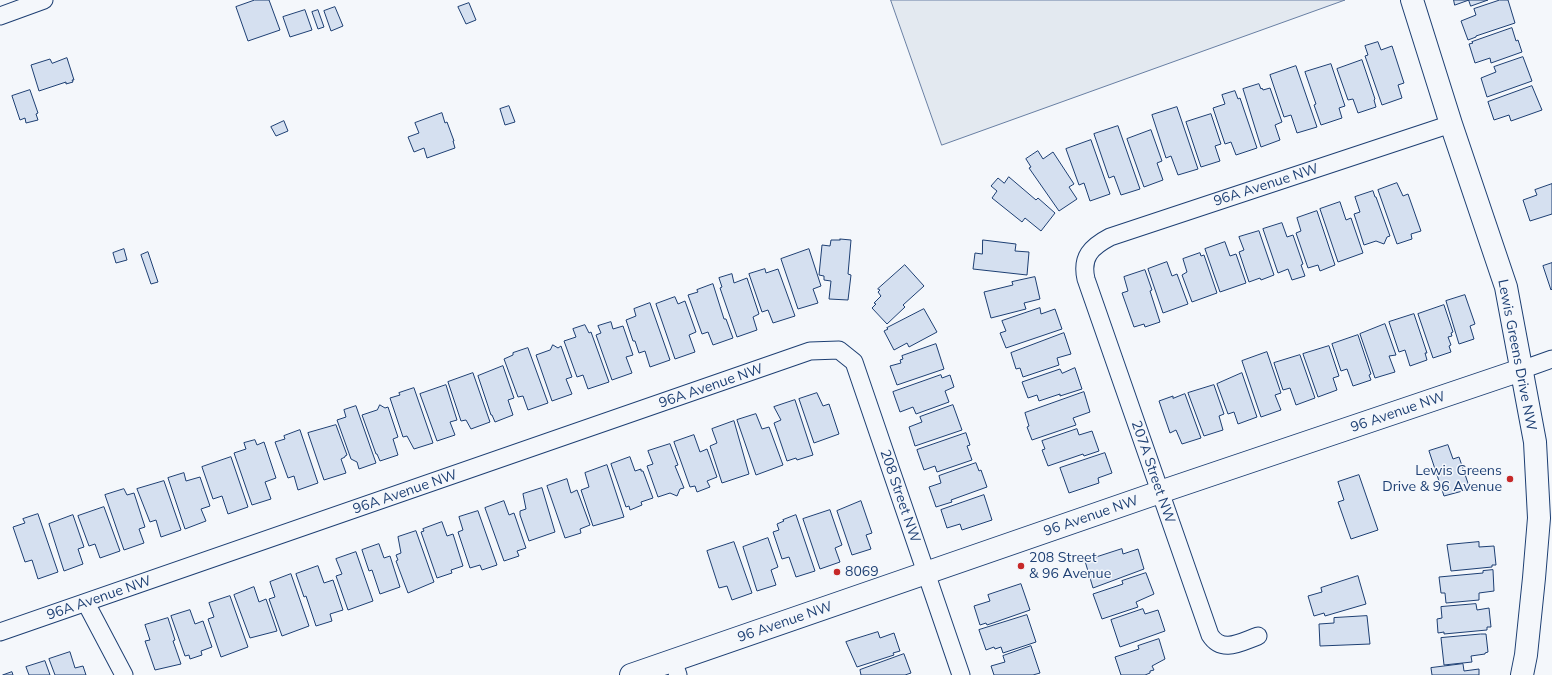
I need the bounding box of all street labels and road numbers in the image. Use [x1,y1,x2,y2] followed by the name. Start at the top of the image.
[1211,160,1321,210] street label: 96A Avenue NW
[1494,278,1540,432] street label: Lewis Greens Drive NW
[657,360,765,412] street label: 96A Avenue NW
[1349,388,1447,436] street label: 96 Avenue NW
[1128,418,1178,526] street label: 207A Street NW
[876,447,924,545] street label: 208 Street NW
[351,466,459,518] street label: 96A Avenue NW
[1042,492,1140,540] street label: 96 Avenue NW
[45,572,153,624] street label: 96A Avenue NW
[736,598,834,646] street label: 96 Avenue NW

